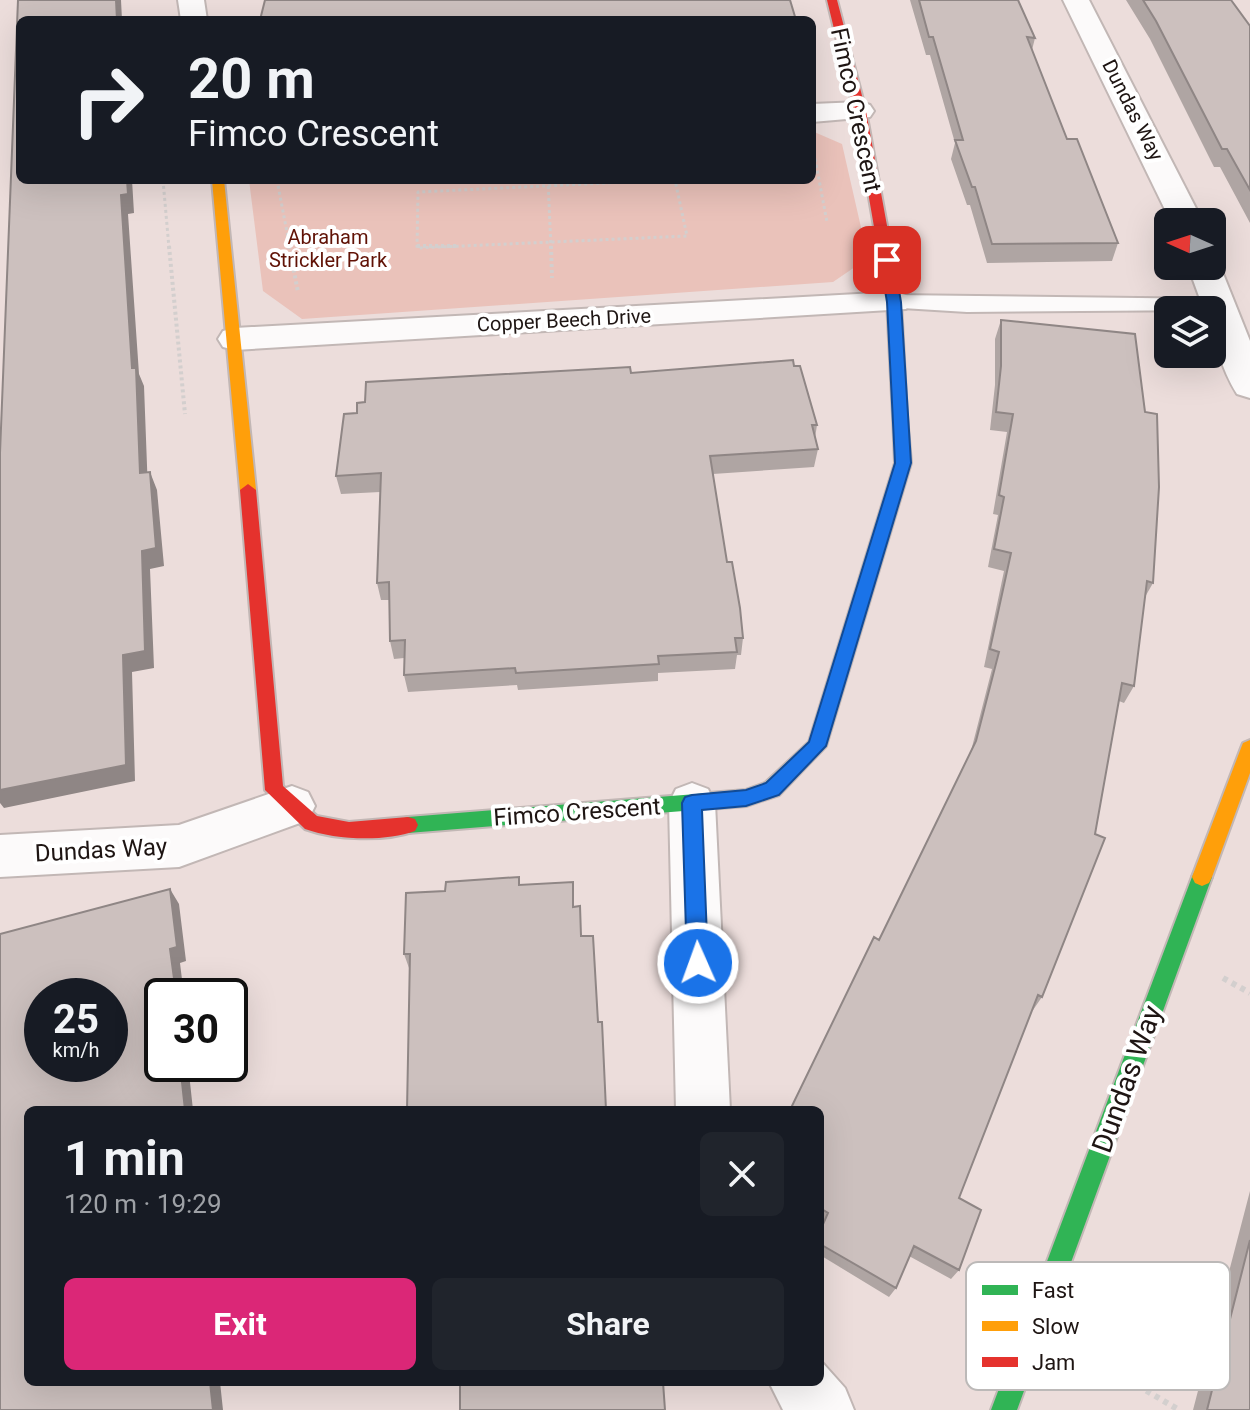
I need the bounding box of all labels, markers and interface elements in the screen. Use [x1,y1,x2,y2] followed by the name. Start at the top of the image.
[825,25,887,195] street label: Fimco Crescent
[188,46,315,112] text: 20 m
[56,48,160,152] icon: right
[1097,55,1169,165] street label: Dundas Way
[188,113,439,155] text: Fimco Crescent
[1154,208,1226,280] north arrow
[1154,208,1226,368] map controls
[269,225,388,272] park label: Abraham Strickler Park
[853,226,921,294] pin
[865,238,909,282] icon: arrive
[1154,296,1226,368] button: layers
[476,303,652,337] street label: Copper Beech Drive
[493,792,662,832] street label: Fimco Crescent
[34,833,168,867] street label: Dundas Way
[656,921,740,1005] position arrow
[144,978,248,1082] speed limit sign: 30
[53,996,99,1043] text: 25
[1085,1001,1169,1157] street label: Dundas Way
[53,1038,99,1062] text: km/h
[64,1130,185,1187] text: 1 min
[700,1132,784,1216] button: close
[64,1189,222,1219] text: 120 m · 19:29
[966,1262,1230,1390] legend
[64,1278,416,1370] button: Exit
[432,1278,784,1370] button: Share
[1032,1278,1074,1303] text: Fast
[1032,1314,1080,1339] text: Slow
[1032,1350,1075,1375] text: Jam

